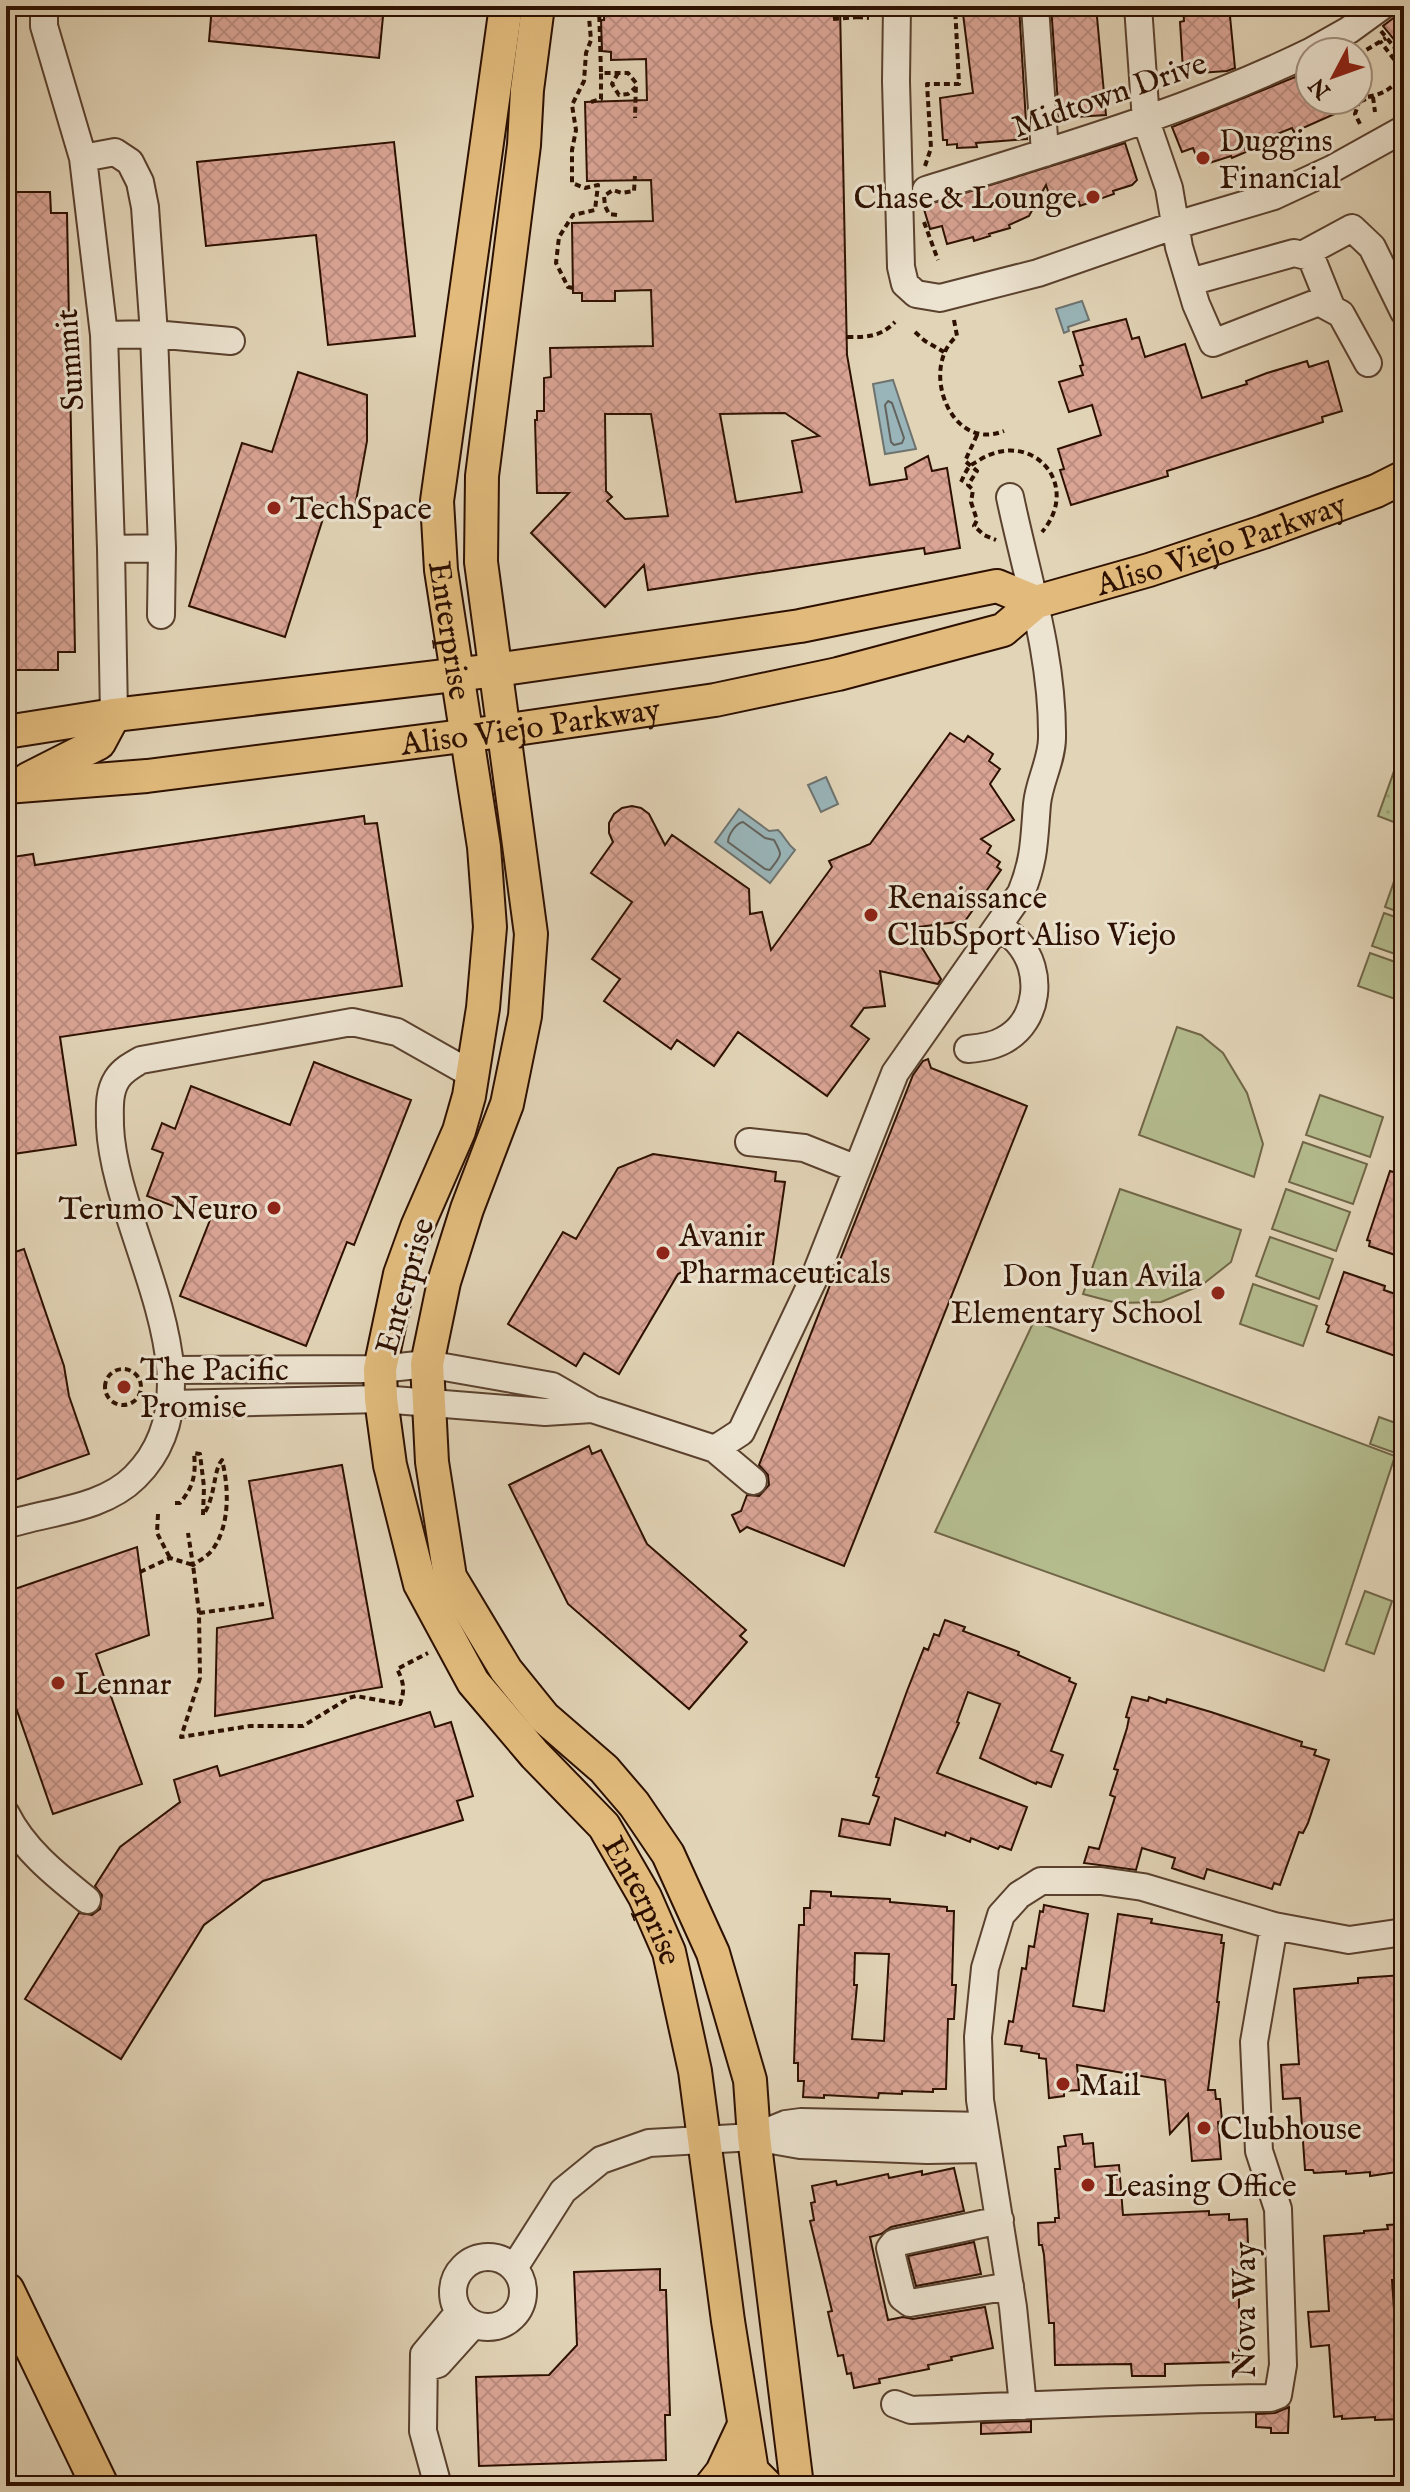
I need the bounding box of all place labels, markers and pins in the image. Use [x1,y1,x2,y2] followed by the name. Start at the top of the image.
[1219,122,1341,200] place label: Duggins Financial
[1194,149,1212,167] marker: Duggins Financial
[853,179,1077,220] place label: Chase & Lounge
[1084,188,1102,206] marker: Chase & Lounge
[290,490,432,531] place label: TechSpace
[265,499,283,517] marker: TechSpace
[887,879,1176,957] place label: Renaissance ClubSport Aliso Viejo
[862,906,880,924] marker: Renaissance ClubSport Aliso Viejo
[58,1190,258,1231] place label: Terumo Neuro
[265,1199,283,1217] marker: Terumo Neuro
[678,1217,891,1295] place label: Avanir Pharmaceuticals
[654,1244,672,1262] marker: Avanir Pharmaceuticals
[951,1257,1202,1335] place label: Don Juan Avila Elementary School
[1209,1284,1227,1302] marker: Don Juan Avila Elementary School
[140,1351,289,1429] place label: The Pacific Promise
[115,1378,133,1396] marker: The Pacific Promise
[74,1665,172,1706] place label: Lennar
[49,1674,67,1692] marker: Lennar
[1079,2066,1140,2107] place label: Mail
[1054,2075,1072,2093] marker: Mail
[1220,2110,1362,2151] place label: Clubhouse
[1195,2119,1213,2137] marker: Clubhouse
[1104,2167,1297,2208] place label: Leasing Office
[1079,2176,1097,2194] marker: Leasing Office

